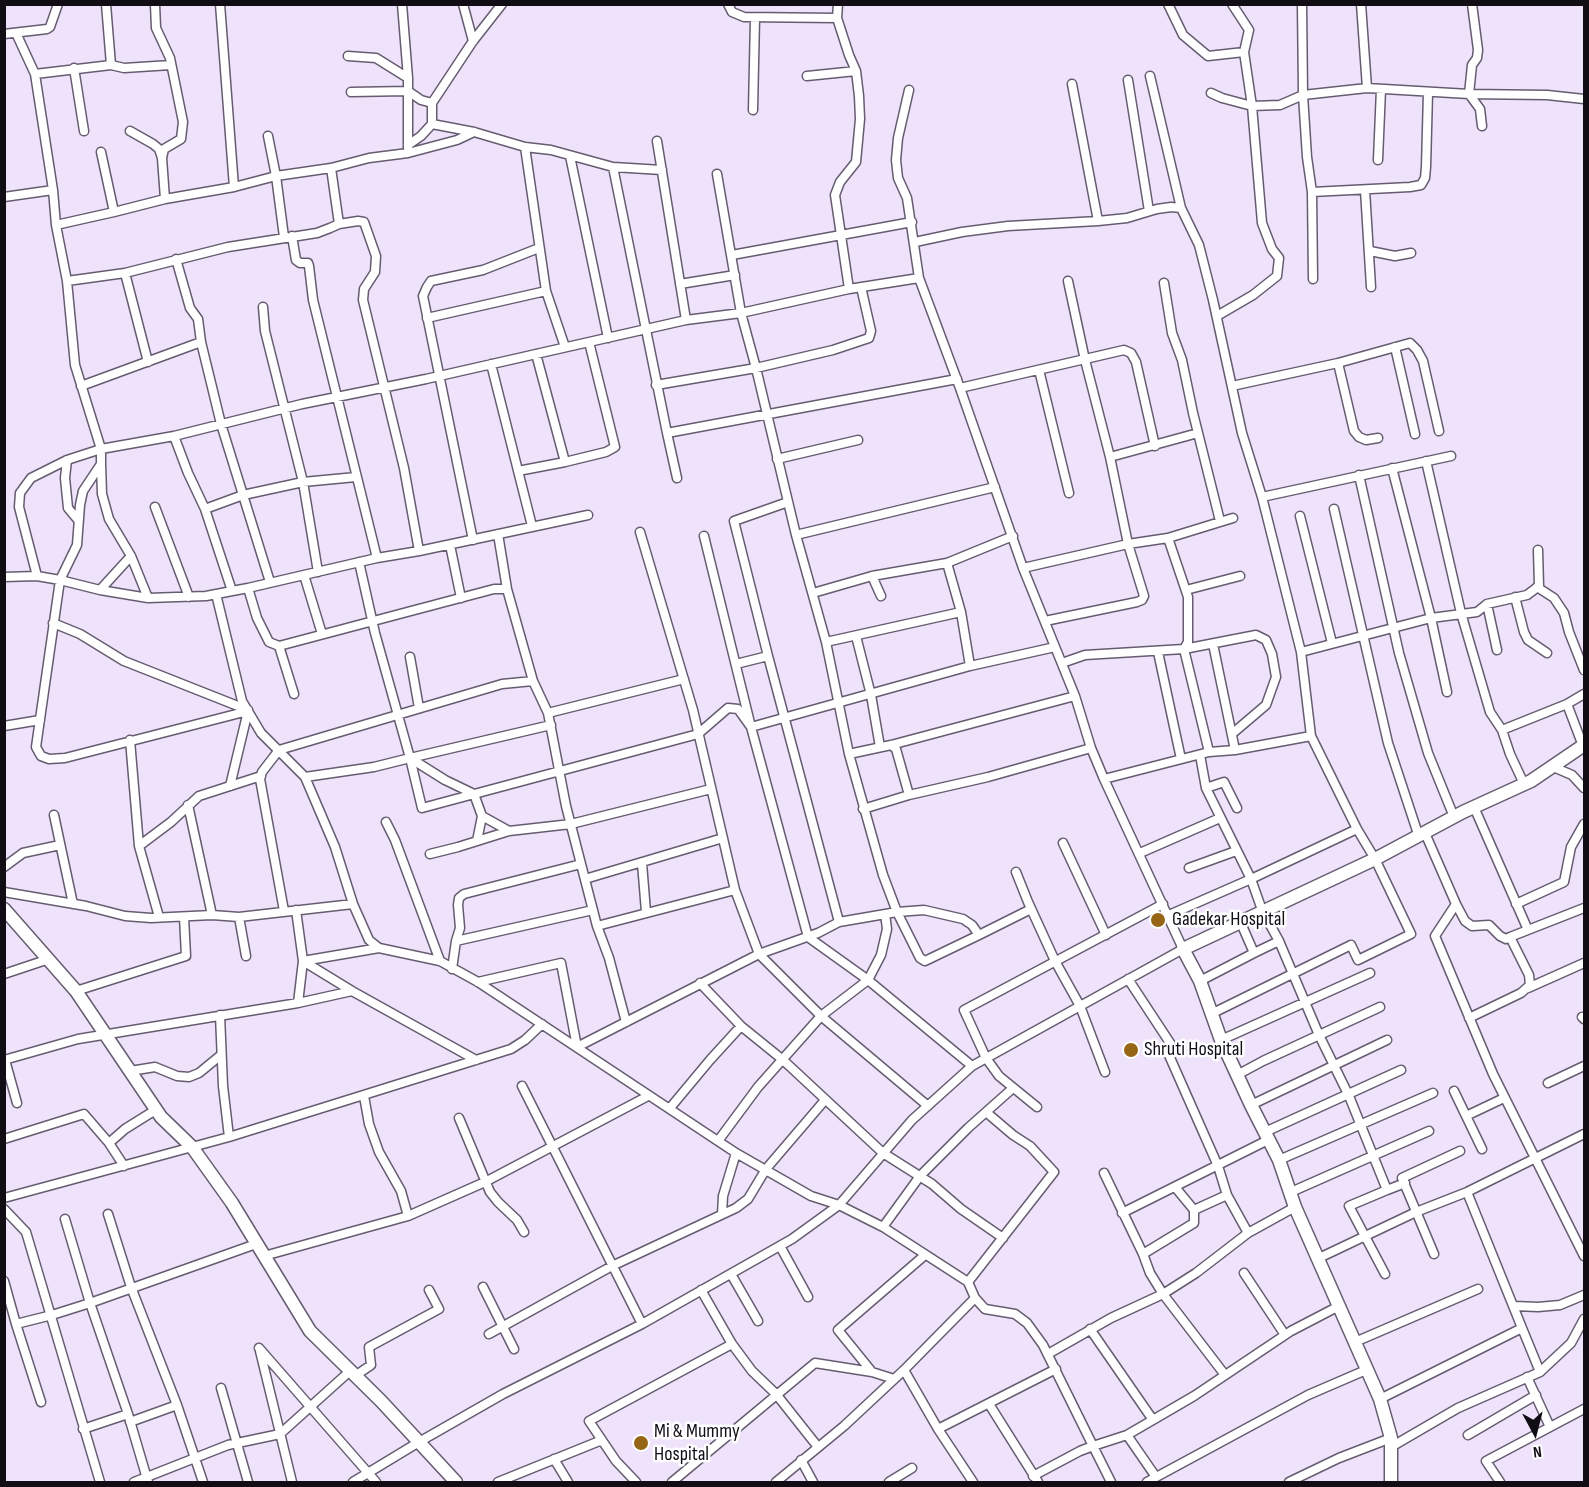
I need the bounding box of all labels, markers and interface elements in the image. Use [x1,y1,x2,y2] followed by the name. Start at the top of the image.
[1172,908,1285,932] place label: Gadekar Hospital
[1149,911,1167,929] marker: Gadekar Hospital
[1144,1038,1243,1062] place label: Shruti Hospital
[1122,1041,1140,1059] marker: Shruti Hospital
[1505,1403,1565,1463] north arrow
[654,1420,740,1467] place label: Mi & Mummy Hospital
[632,1434,650,1452] marker: Mi & Mummy Hospital
[1532,1441,1543,1461] text: N

